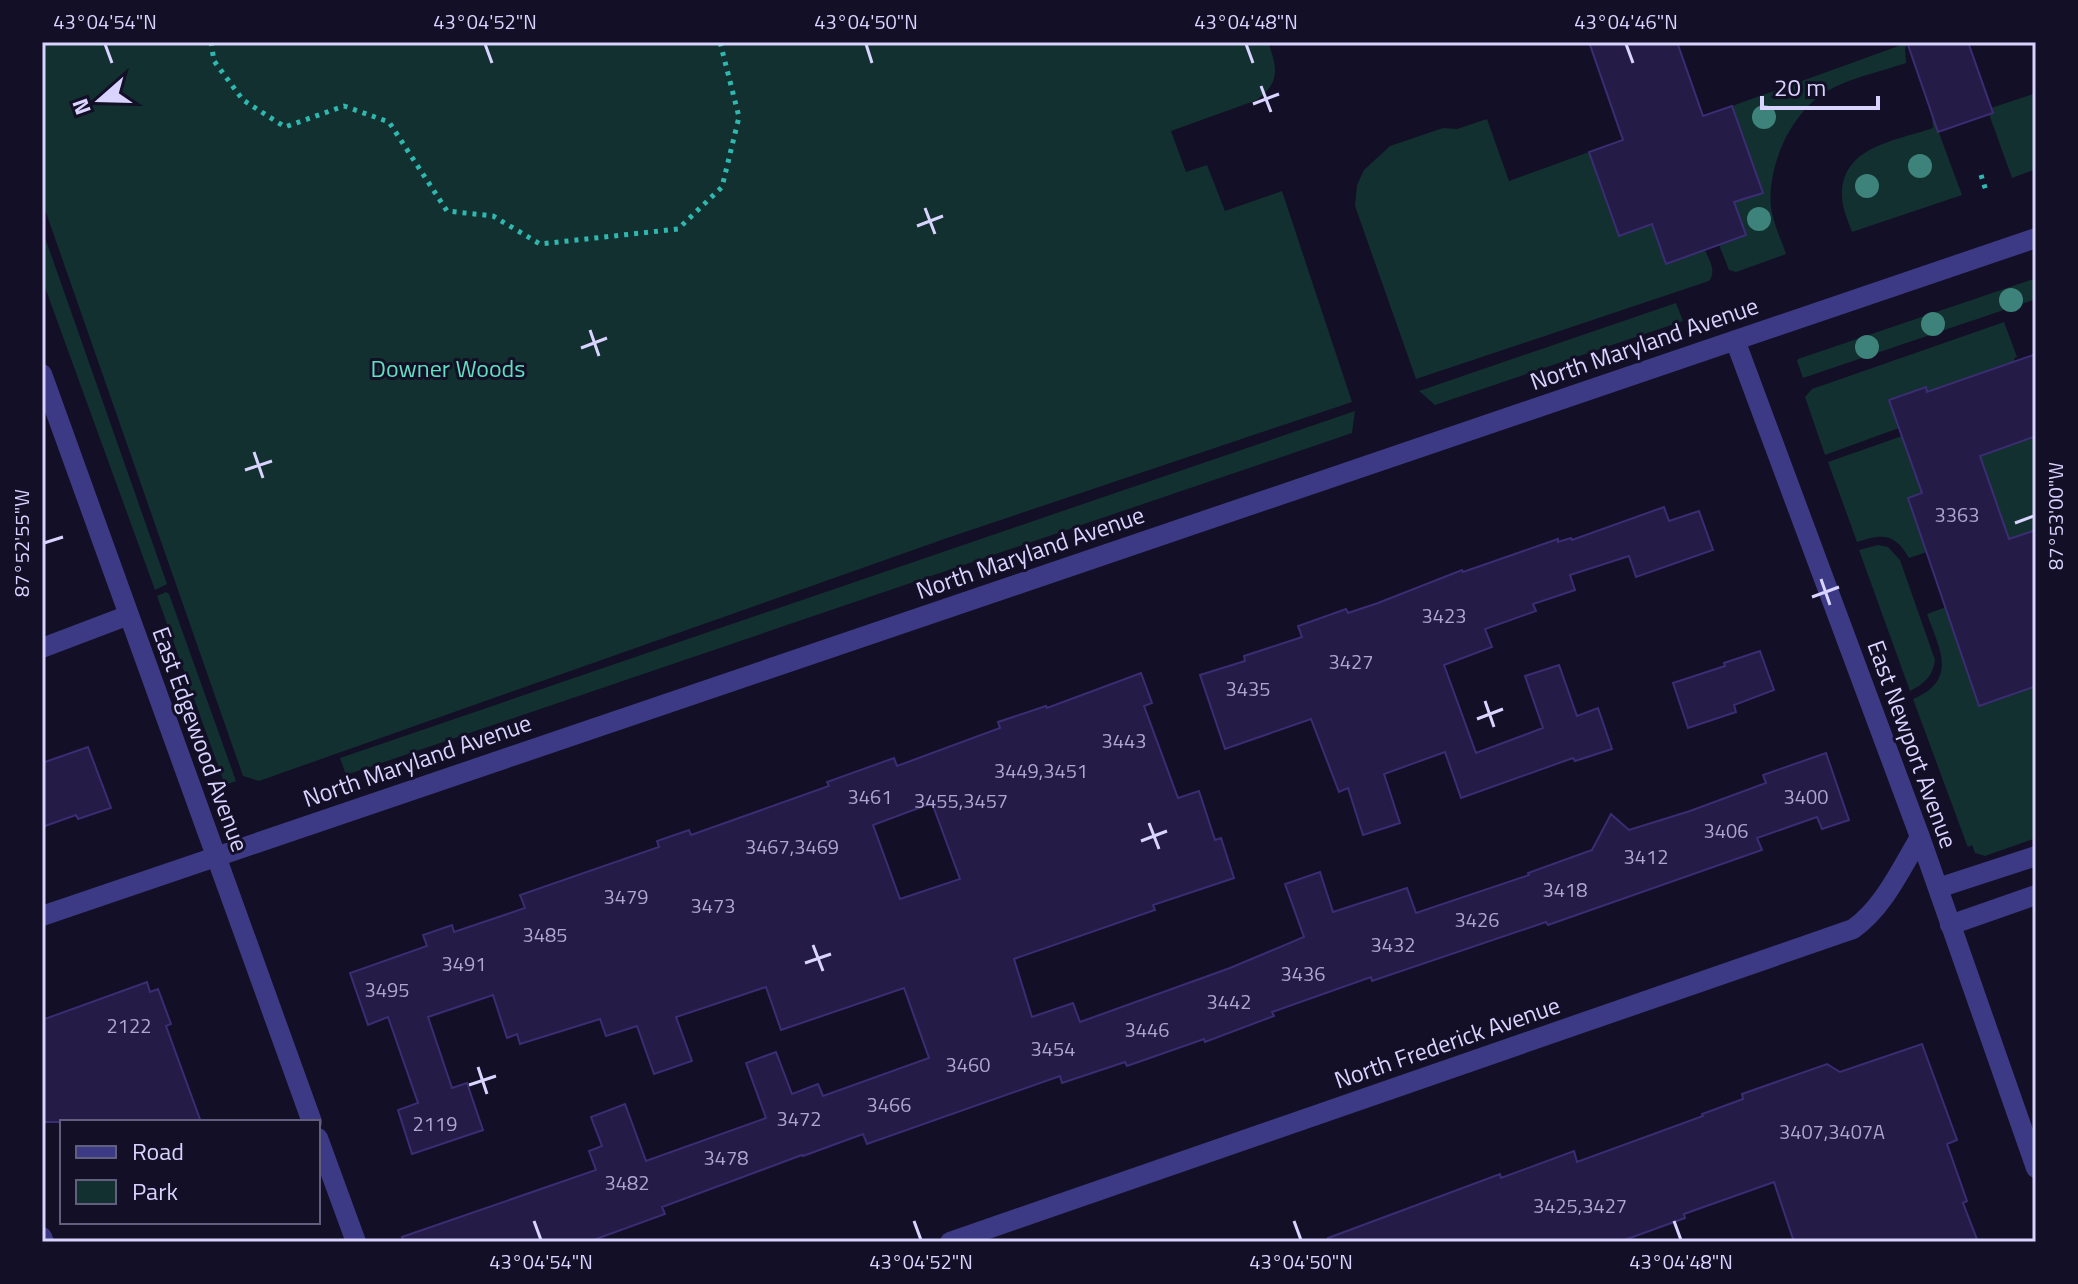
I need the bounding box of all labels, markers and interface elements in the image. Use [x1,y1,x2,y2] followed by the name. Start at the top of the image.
[53,6,157,37] text: 43°04'54"N
[433,6,537,37] text: 43°04'52"N
[814,6,918,37] text: 43°04'50"N
[1194,6,1298,37] text: 43°04'48"N
[1574,6,1678,37] text: 43°04'46"N
[60,60,140,140] north arrow
[1762,60,1878,110] scale bar
[1774,69,1826,105] text: 20 m
[63,94,100,120] text: N
[1525,287,1763,399] street label: North Maryland Avenue
[371,350,525,386] park label: Downer Woods
[2040,462,2071,570] text: 87°53'00"W
[6,489,37,597] text: 87°52'55"W
[911,496,1149,608] street label: North Maryland Avenue
[1935,499,1979,530] house number: 3363
[1422,600,1466,631] house number: 3423
[144,622,258,856] street label: East Edgewood Avenue
[1859,635,1967,853] street label: East Newport Avenue
[1329,646,1373,677] house number: 3427
[1226,673,1270,704] house number: 3435
[298,704,536,816] street label: North Maryland Avenue
[1102,725,1146,756] house number: 3443
[994,755,1088,786] house number: 3449,3451
[848,781,892,812] house number: 3461
[1784,781,1828,812] house number: 3400
[914,785,1008,816] house number: 3455,3457
[1704,815,1748,846] house number: 3406
[745,831,839,862] house number: 3467,3469
[1624,841,1668,872] house number: 3412
[1543,874,1587,905] house number: 3418
[604,881,648,912] house number: 3479
[691,890,735,921] house number: 3473
[1455,904,1499,935] house number: 3426
[523,919,567,950] house number: 3485
[1371,929,1415,960] house number: 3432
[442,948,486,979] house number: 3491
[1281,958,1325,989] house number: 3436
[365,974,409,1005] house number: 3495
[1207,986,1251,1017] house number: 3442
[1329,986,1565,1098] street label: North Frederick Avenue
[107,1010,151,1041] house number: 2122
[1125,1014,1169,1045] house number: 3446
[1031,1033,1075,1064] house number: 3454
[946,1049,990,1080] house number: 3460
[867,1089,911,1120] house number: 3466
[777,1103,821,1134] house number: 3472
[413,1108,457,1139] house number: 2119
[1779,1116,1885,1147] house number: 3407,3407A
[60,1120,320,1224] legend
[132,1133,184,1169] text: Road
[704,1142,748,1173] house number: 3478
[605,1167,649,1198] house number: 3482
[132,1173,178,1209] text: Park
[1533,1190,1627,1221] house number: 3425,3427
[489,1246,593,1277] text: 43°04'54"N
[869,1246,973,1277] text: 43°04'52"N
[1249,1246,1353,1277] text: 43°04'50"N
[1629,1246,1733,1277] text: 43°04'48"N

